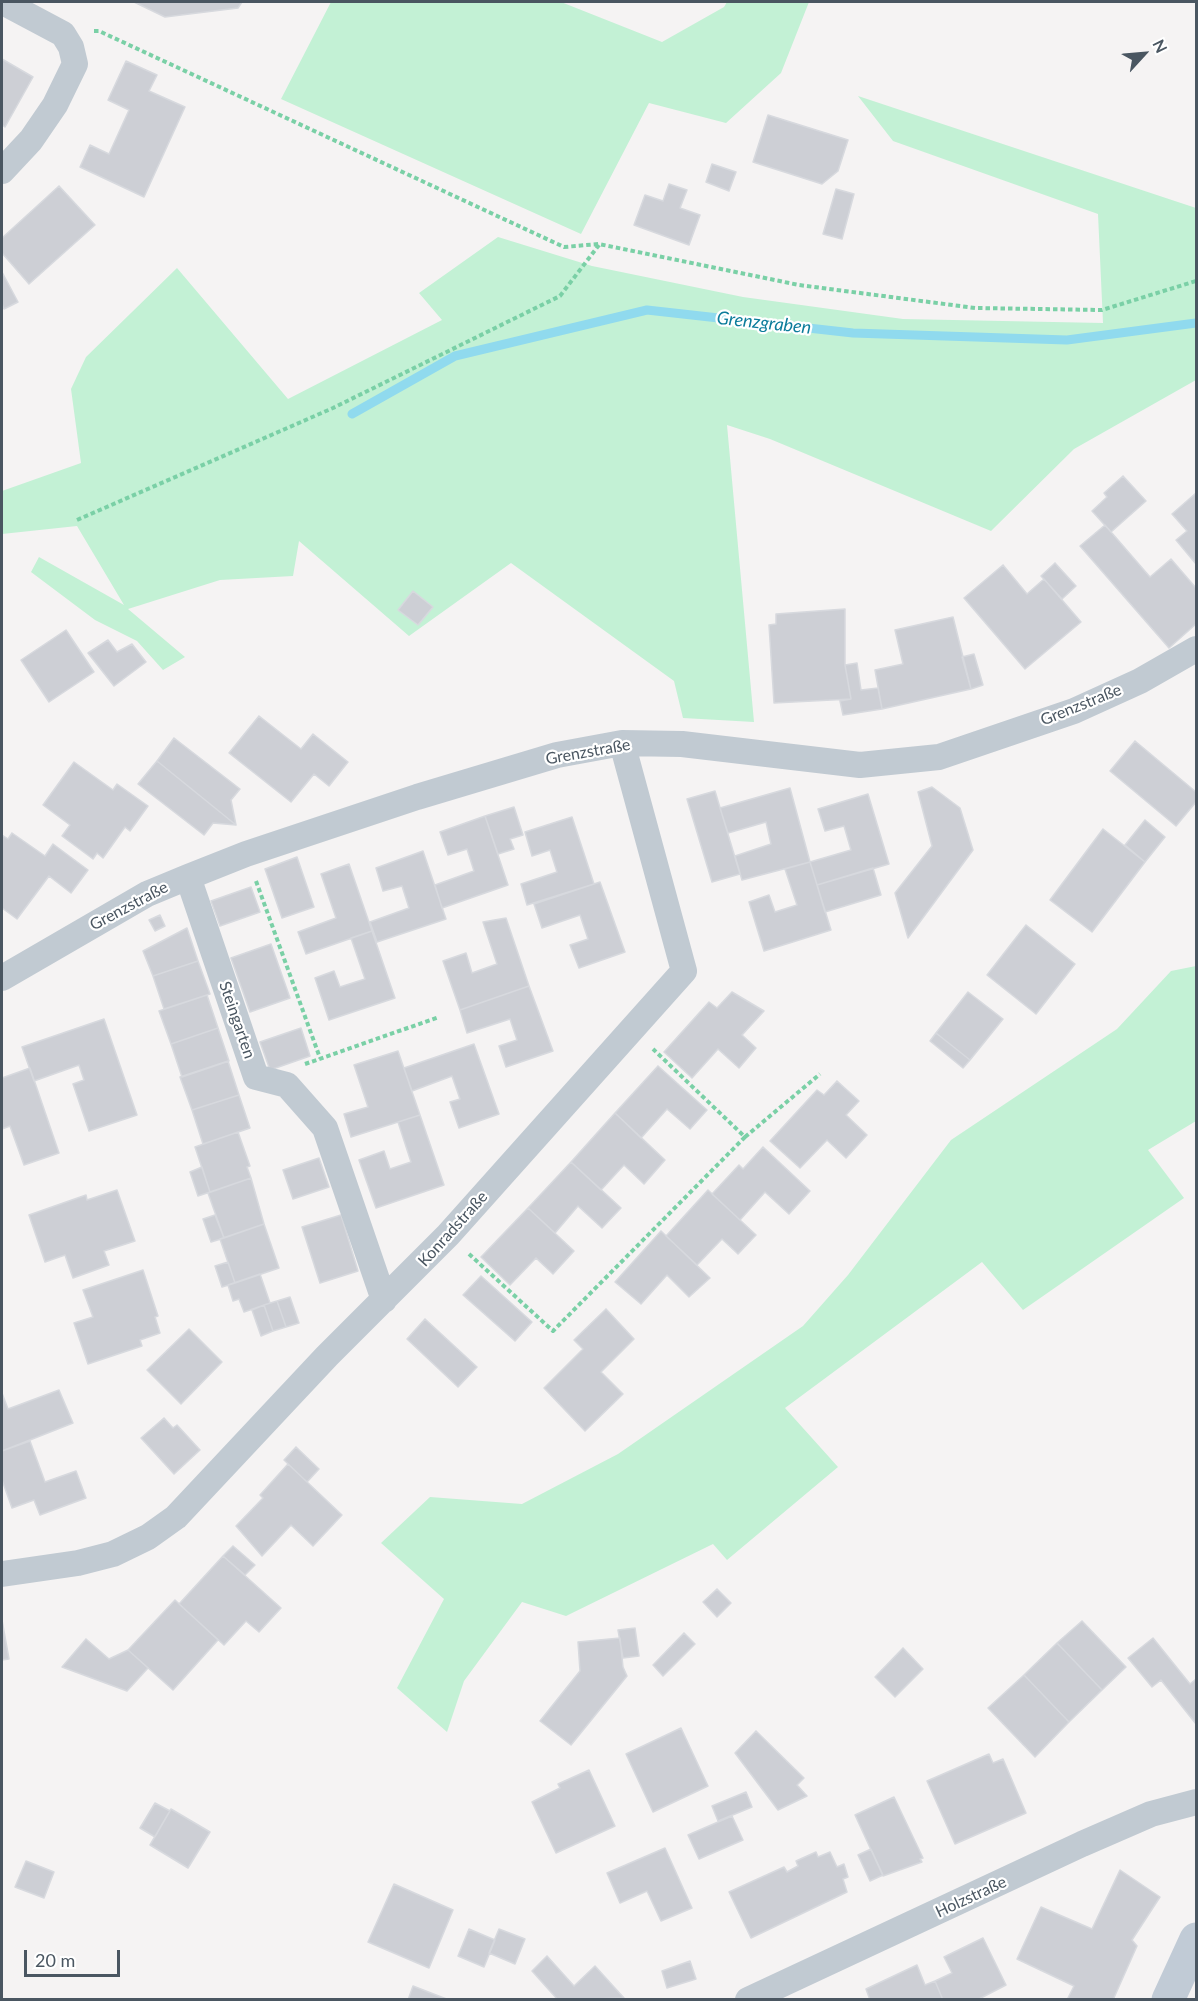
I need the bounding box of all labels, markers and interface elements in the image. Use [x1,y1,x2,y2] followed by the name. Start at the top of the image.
[1114,24,1174,84] north arrow
[1149,36,1172,56] text: N
[716,307,812,339] water label: Grenzgraben
[1038,680,1124,730] street label: Grenzstraße
[544,735,632,769] street label: Grenzstraße
[87,877,171,935] street label: Grenzstraße
[215,979,259,1061] street label: Steingarten
[414,1187,492,1271] street label: Konradstraße
[932,1872,1010,1922] street label: Holzstraße
[27,1938,123,1976] scale bar
[35,1949,75,1971] text: 20 m

